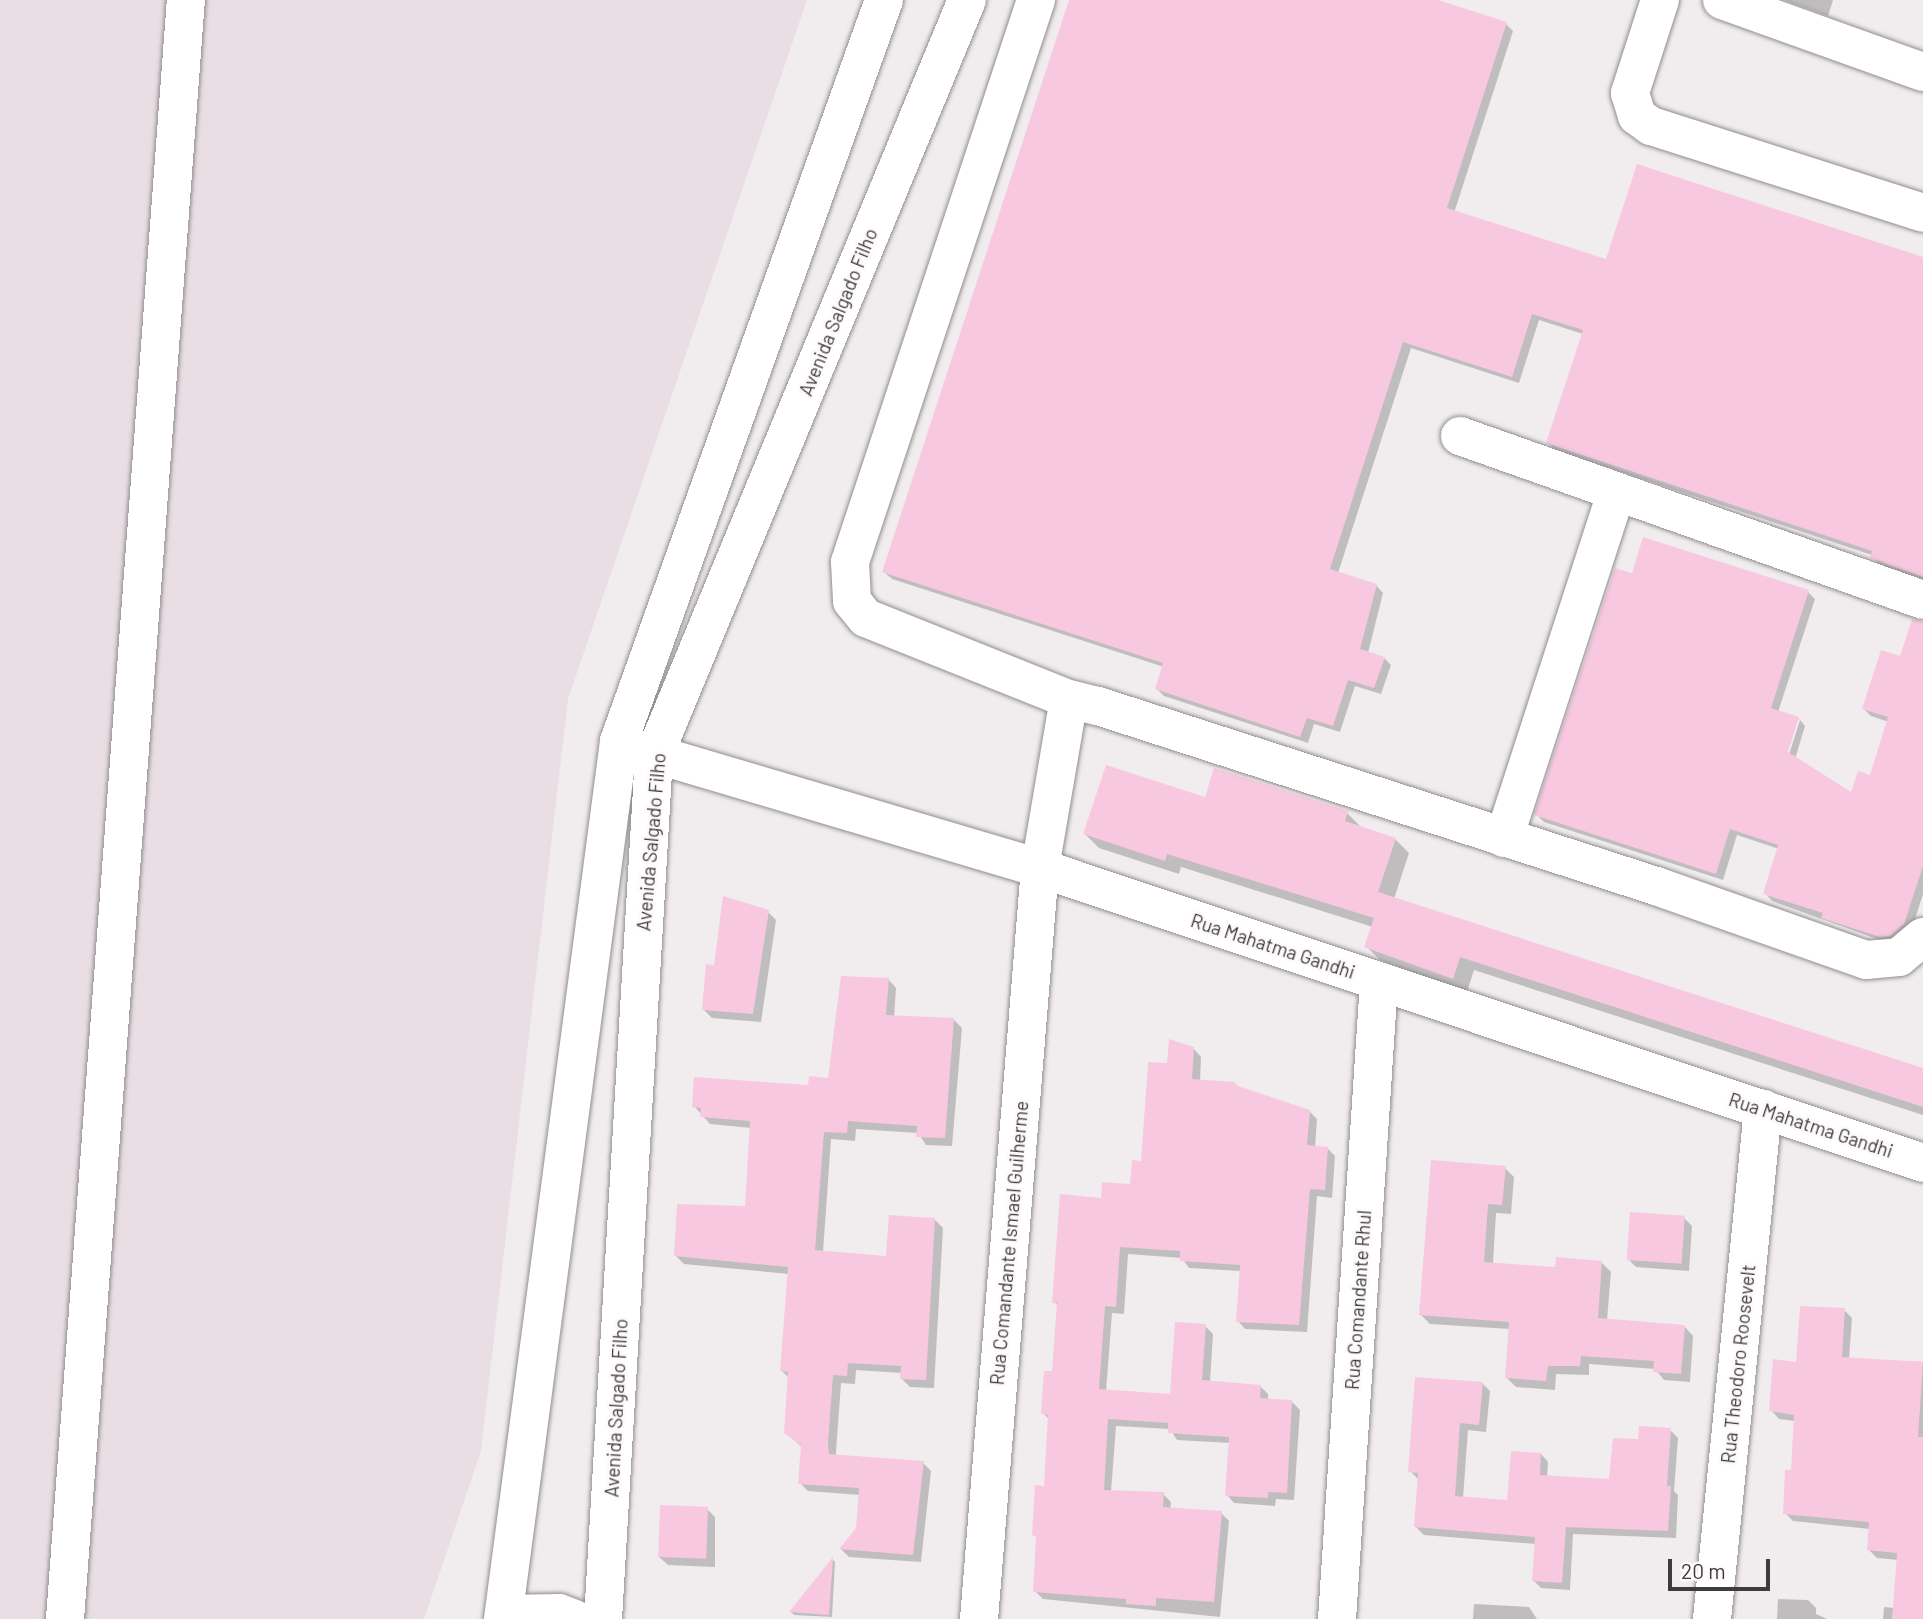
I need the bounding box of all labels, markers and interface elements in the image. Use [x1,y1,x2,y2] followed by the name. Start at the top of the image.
[794,225,882,399] street label: Avenida Salgado Filho
[632,752,670,932] street label: Avenida Salgado Filho
[1188,909,1358,983] street label: Rua Mahatma Gandhi
[1726,1088,1896,1162] street label: Rua Mahatma Gandhi
[985,1100,1033,1386] street label: Rua Comandante Ismael Guilherme
[1340,1209,1376,1391] street label: Rua Comandante Rhul
[1716,1263,1760,1465] street label: Rua Theodoro Roosevelt
[600,1318,632,1498] street label: Avenida Salgado Filho
[1671,1546,1772,1590] scale bar
[1681,1558,1726,1583] text: 20 m

